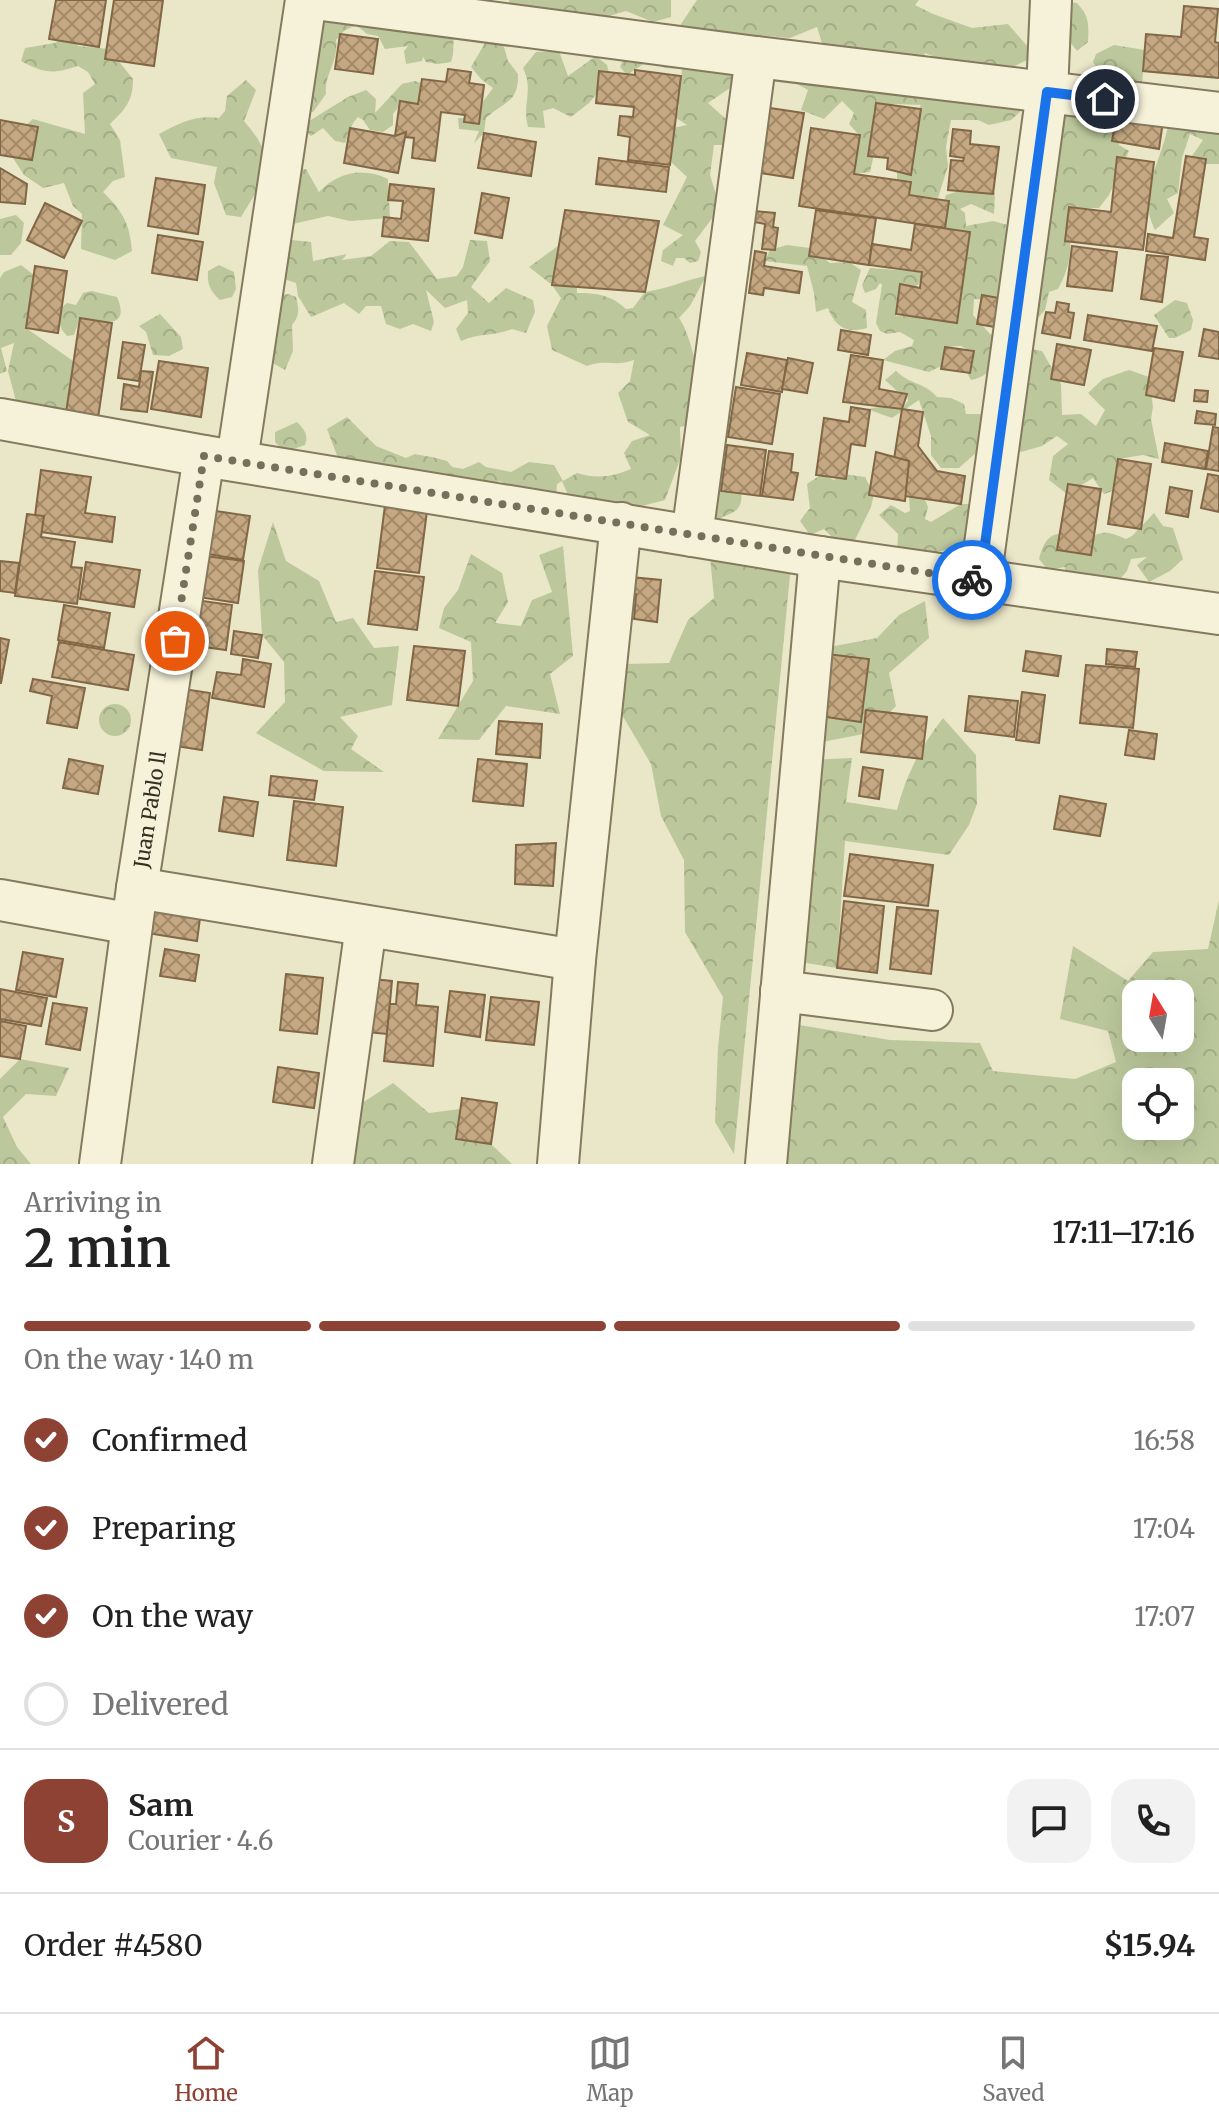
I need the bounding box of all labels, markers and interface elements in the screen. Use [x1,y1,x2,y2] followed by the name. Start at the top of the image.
[1071,65,1139,133] pin
[1083,77,1127,121] icon: home
[932,540,1012,620] courier
[950,558,994,602] icon: bike
[141,607,209,675] pin
[153,619,197,663] icon: bag
[128,749,171,871] street label: Juan Pablo ll
[1122,980,1194,1052] north arrow
[1122,980,1194,1140] map controls
[1122,1068,1194,1140] button: locate
[24,1186,162,1219] text: Arriving in
[1052,1213,1195,1251] text: 17:11–17:16
[24,1216,171,1281] text: 2 min
[24,1343,254,1376] text: On the way · 140 m
[24,1418,68,1462] icon: check
[92,1421,247,1459] text: Confirmed
[1134,1424,1195,1457] text: 16:58
[24,1506,68,1550] icon: check
[92,1509,235,1547] text: Preparing
[1133,1512,1195,1545] text: 17:04
[24,1594,68,1638] icon: check
[92,1597,253,1635] text: On the way
[1134,1600,1195,1633] text: 17:07
[92,1685,229,1723] text: Delivered
[1007,1779,1091,1863] button: chat
[1111,1779,1195,1863] button: phone
[128,1786,193,1824] text: Sam
[57,1802,75,1840] text: S
[128,1824,274,1857] text: Courier · 4.6
[24,1926,203,1964] text: Order #4580
[1103,1926,1195,1964] text: $15.94
[174,2031,238,2107] tab: Home
[587,2031,633,2107] tab: Map
[982,2031,1045,2107] tab: Saved

